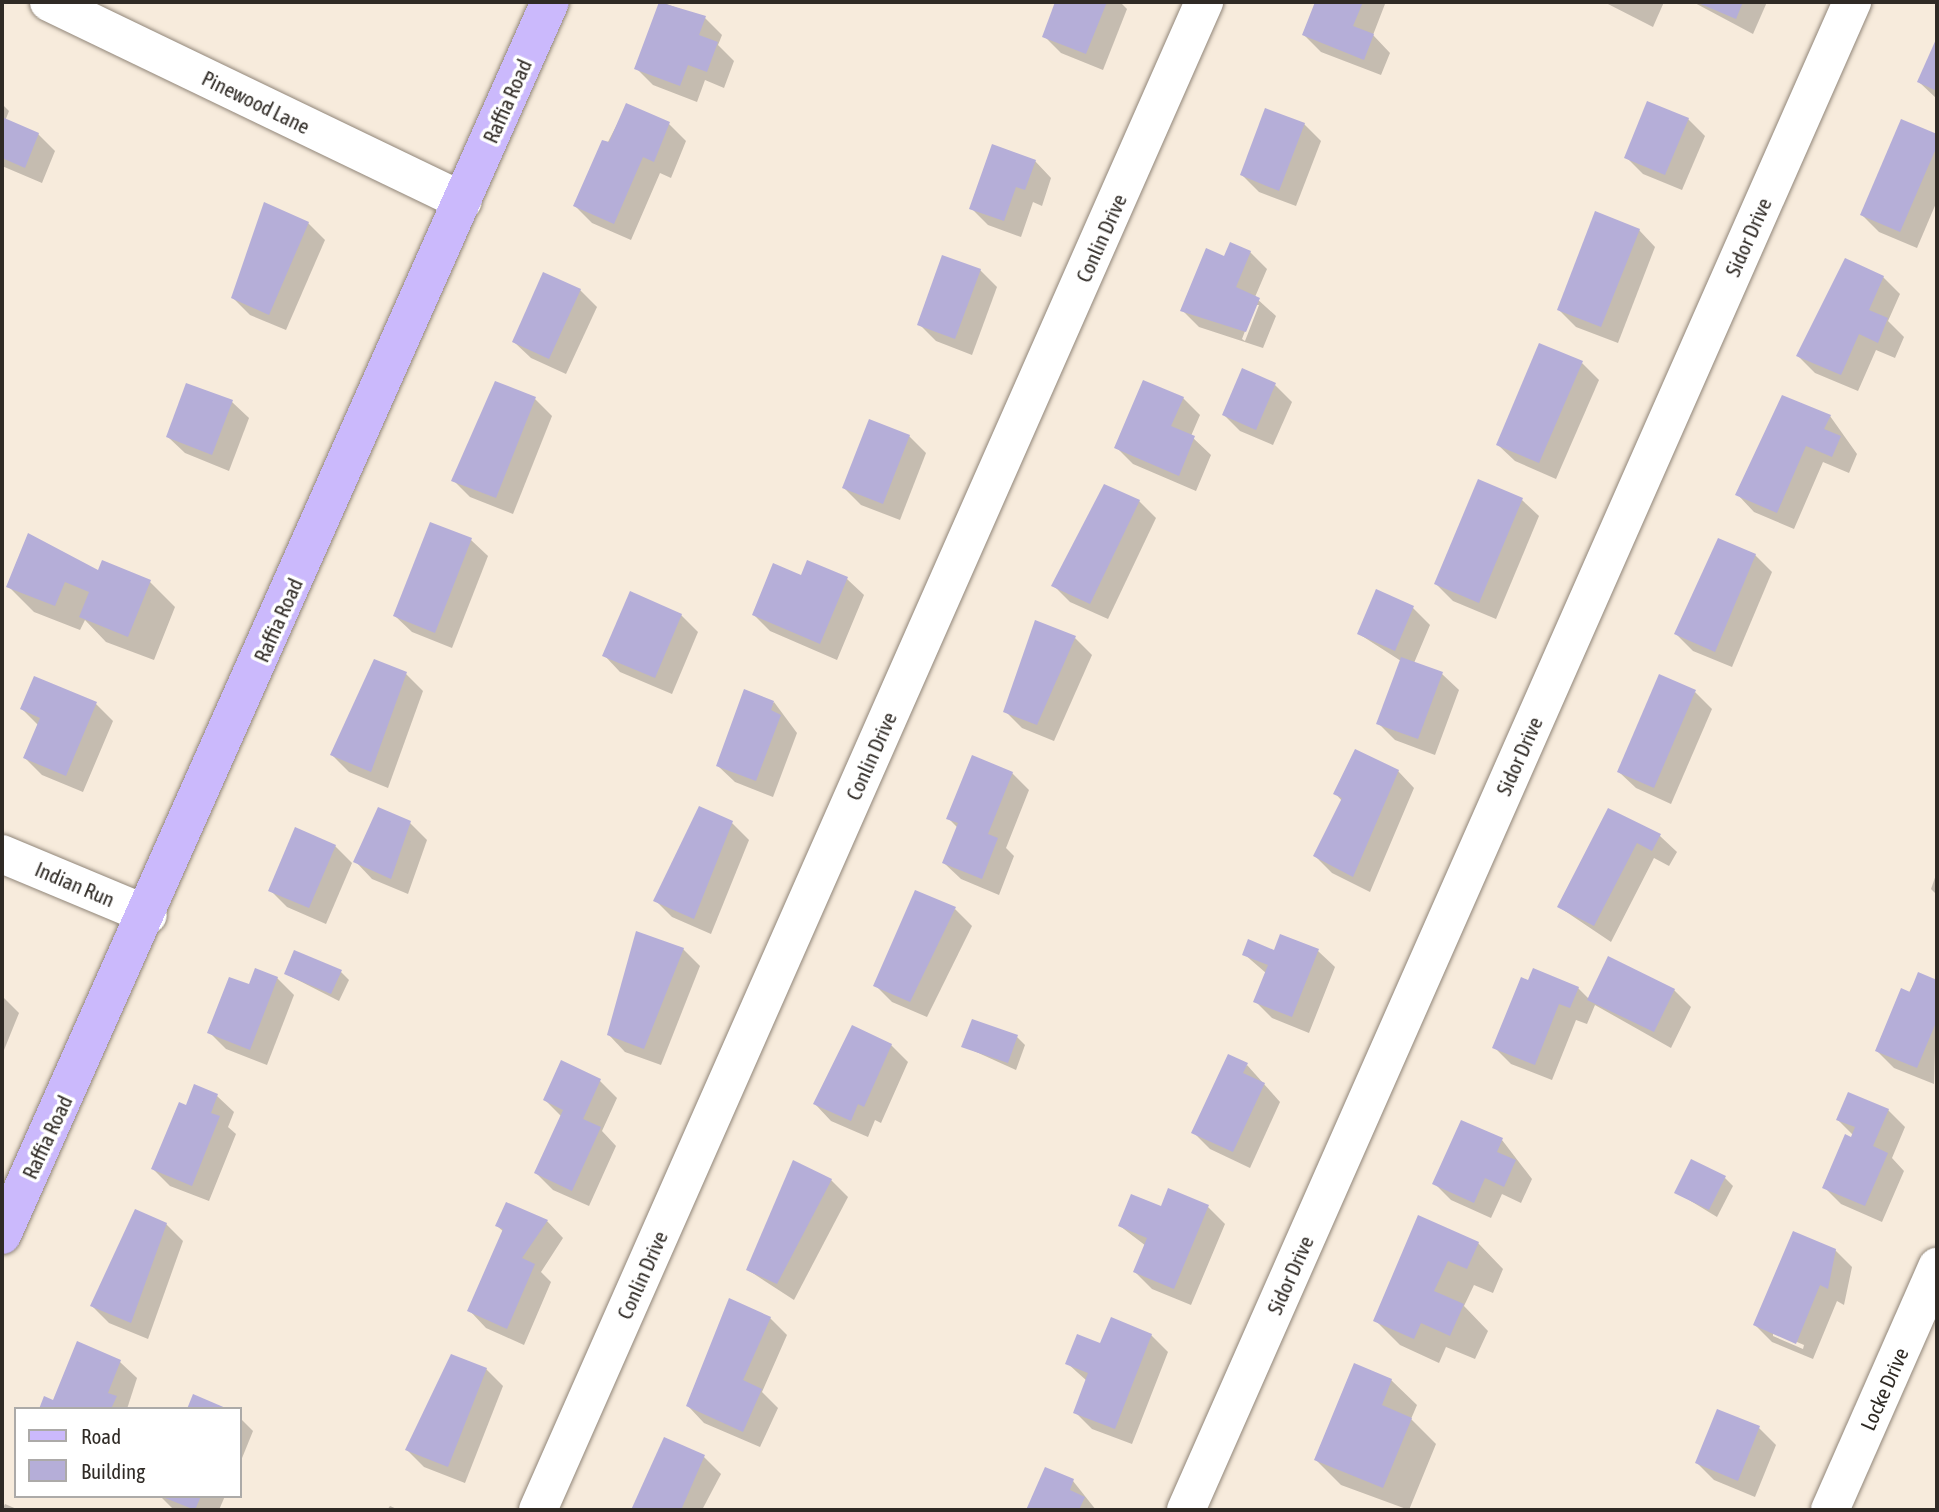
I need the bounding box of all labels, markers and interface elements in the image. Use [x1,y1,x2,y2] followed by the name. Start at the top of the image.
[477,55,537,147] street label: Raffia Road
[198,65,314,139] street label: Pinewood Lane
[1070,190,1132,286] street label: Conlin Drive
[1720,194,1776,280] street label: Sidor Drive
[248,574,308,666] street label: Raffia Road
[840,708,902,804] street label: Conlin Drive
[1491,713,1547,799] street label: Sidor Drive
[31,856,119,912] street label: Indian Run
[17,1091,77,1183] street label: Raffia Road
[611,1227,673,1323] street label: Conlin Drive
[1262,1232,1318,1318] street label: Sidor Drive
[1855,1344,1913,1434] street label: Locke Drive
[14,1407,242,1498] legend
[81,1424,121,1448] text: Road
[81,1459,145,1483] text: Building

